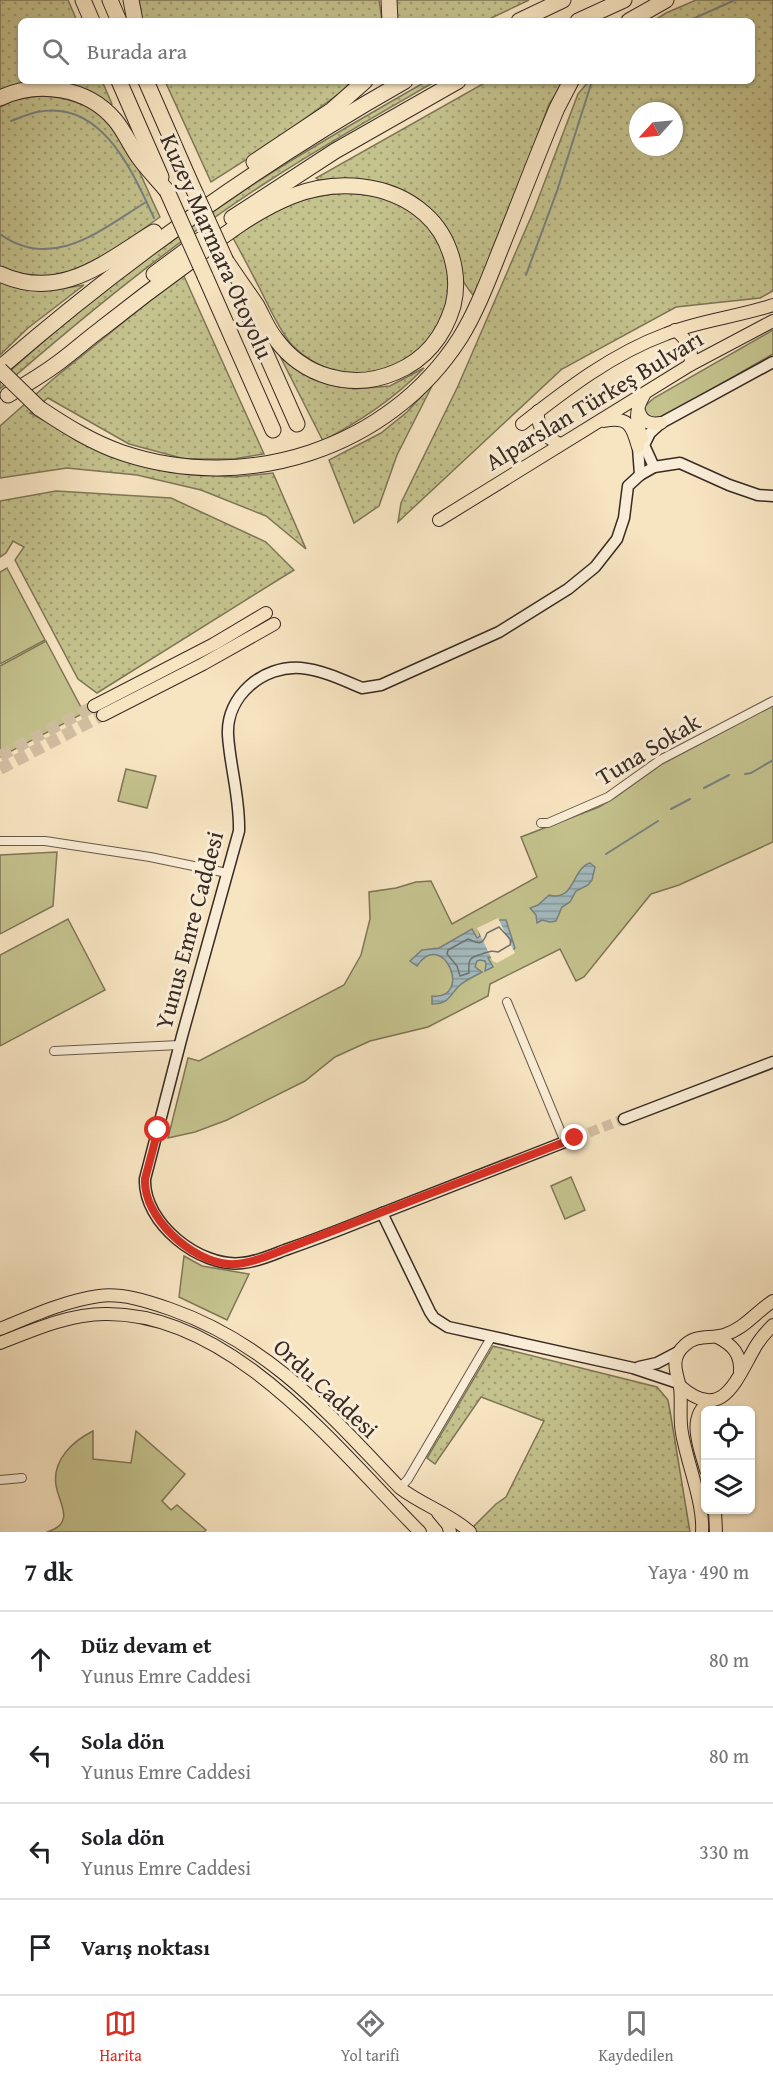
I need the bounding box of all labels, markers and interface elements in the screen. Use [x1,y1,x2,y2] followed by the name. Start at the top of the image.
[18,18,755,84] search box
[39,35,72,68] icon: search
[87,35,187,67] text: Burada ara
[629,102,683,156] north arrow
[152,128,282,364] street label: Kuzey Marmara Otoyolu
[478,321,710,479] street label: Alparslan Türkeş Bulvarı
[589,704,708,794] street label: Tuna Sokak
[146,827,232,1033] street label: Yunus Emre Caddesi
[144,1116,170,1142] route start
[561,1124,587,1150] route end
[265,1330,387,1446] street label: Ordu Caddesi
[701,1406,755,1514] map controls
[701,1406,755,1460] button: locate
[701,1460,755,1514] button: layers
[24,1552,73,1591] text: 7 dk
[648,1557,749,1586] text: Yaya · 490 m
[81,1629,212,1661] text: Düz devam et
[24,1643,57,1676] icon: ahead
[709,1645,749,1674] text: 80 m
[81,1661,251,1690] text: Yunus Emre Caddesi
[81,1725,165,1757] text: Sola dön
[24,1739,57,1772] icon: left
[709,1741,749,1770] text: 80 m
[81,1757,251,1786] text: Yunus Emre Caddesi
[81,1821,165,1853] text: Sola dön
[24,1835,57,1868] icon: left
[699,1837,749,1866] text: 330 m
[81,1853,251,1882] text: Yunus Emre Caddesi
[24,1931,57,1964] icon: arrive
[81,1931,210,1963] text: Varış noktası
[99,2007,142,2067] tab: Harita
[341,2007,400,2067] tab: Yol tarifi
[598,2007,674,2067] tab: Kaydedilen

